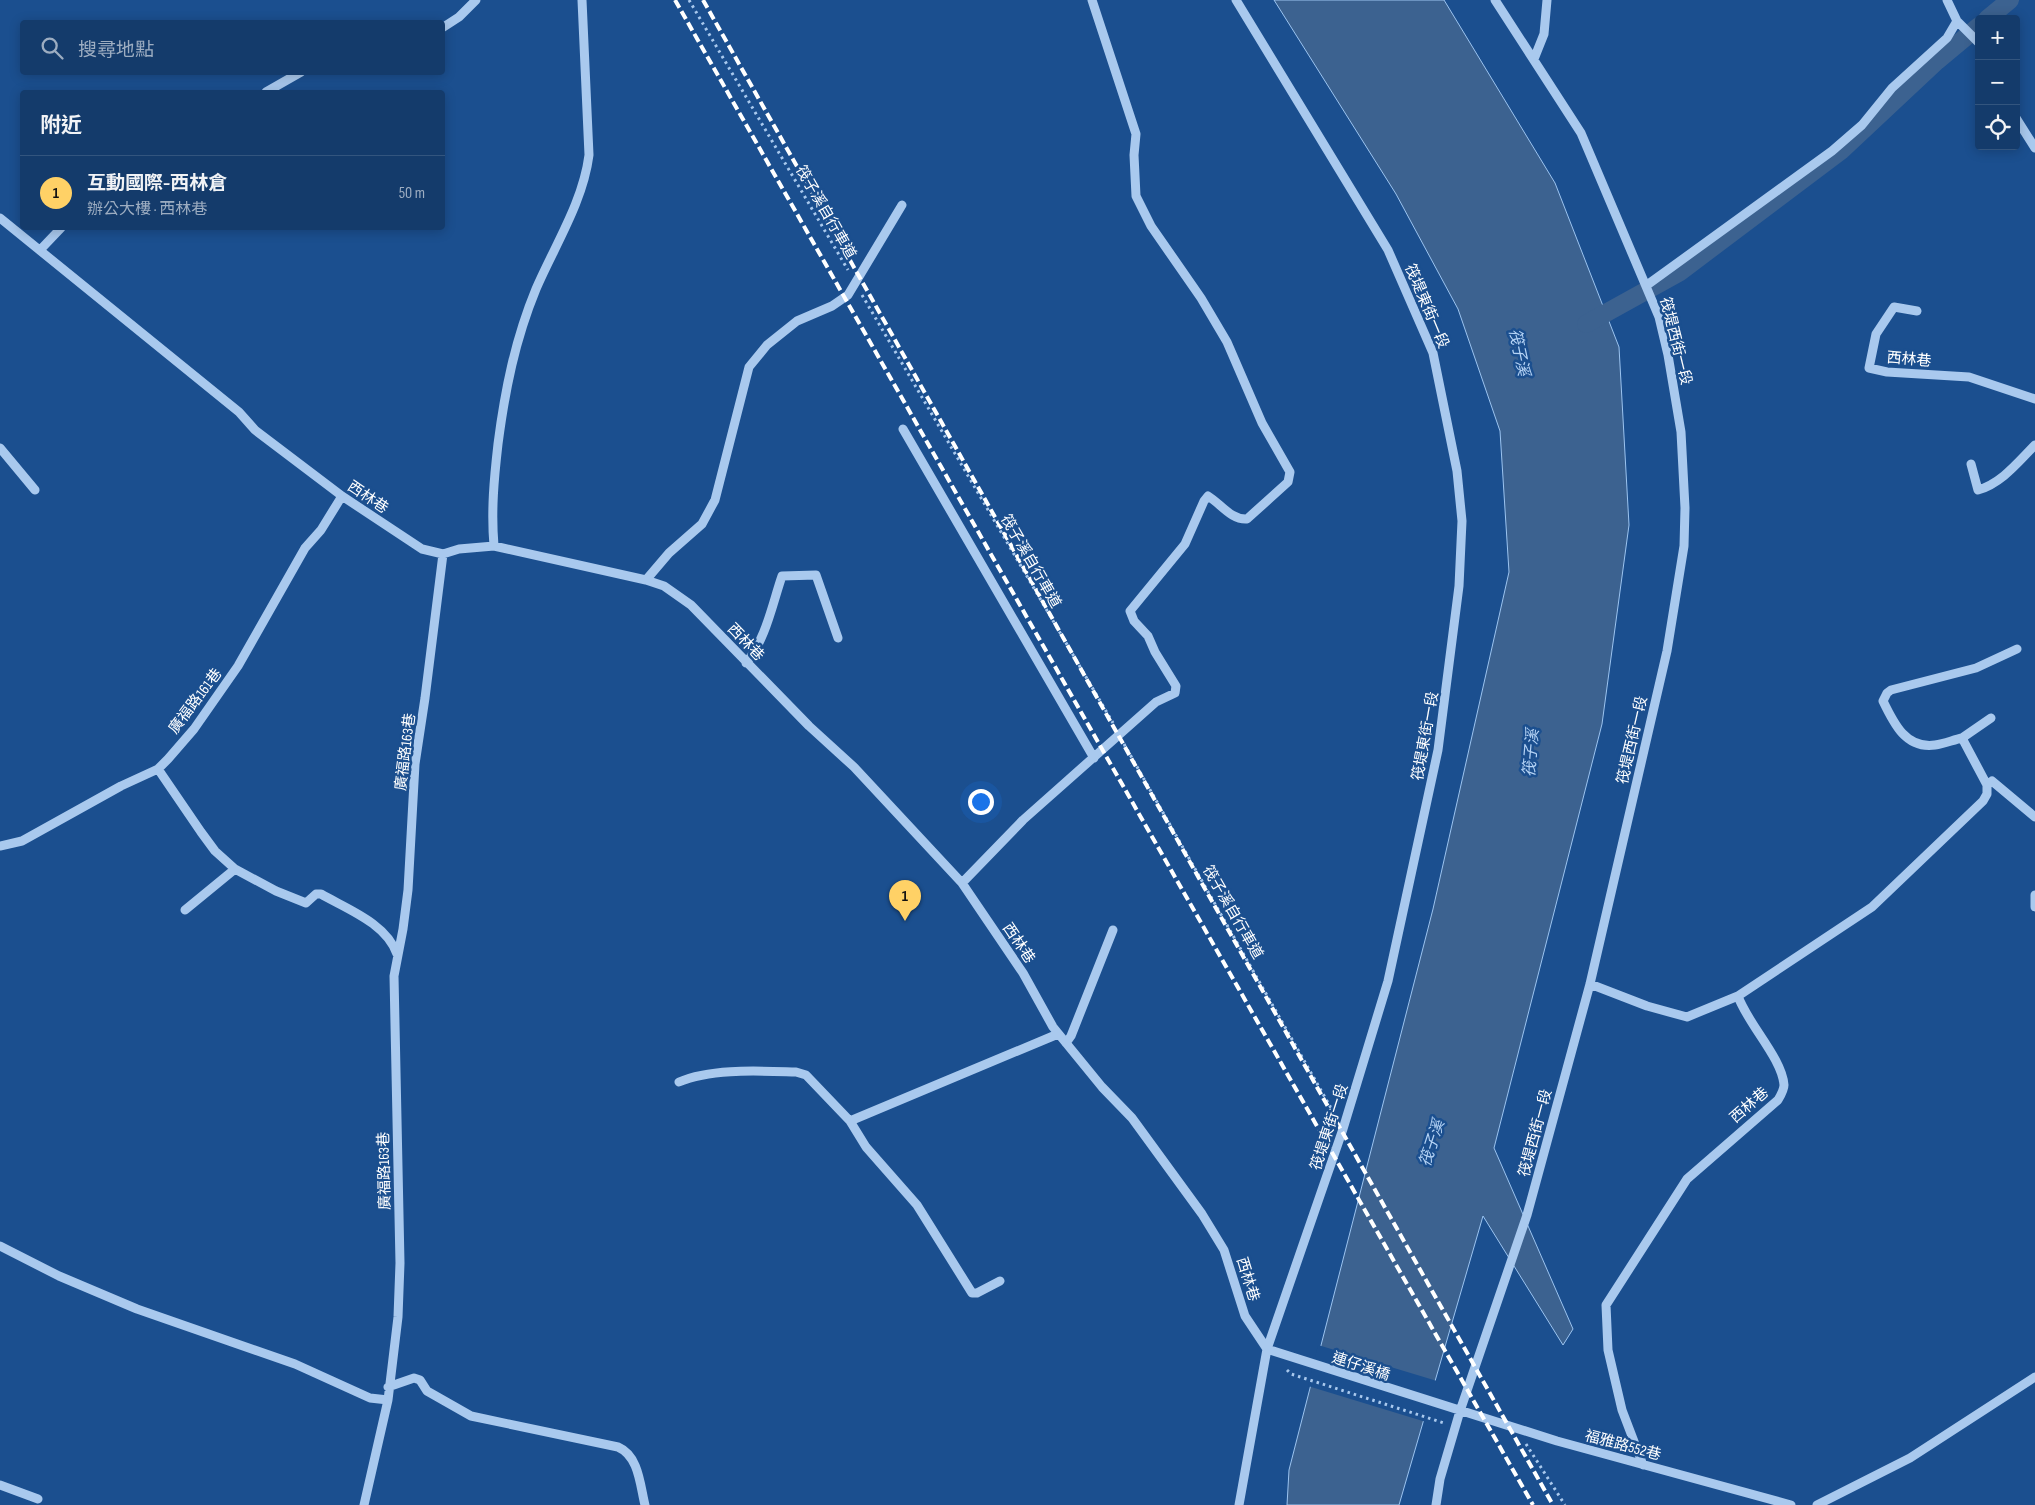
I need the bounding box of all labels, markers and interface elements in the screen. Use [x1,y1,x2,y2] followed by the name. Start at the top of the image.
[1975,15,2020,150] map controls
[1975,15,2020,60] button: +
[20,20,445,75] search box
[38,34,66,62] icon: search
[78,39,154,62] text: 搜尋地點
[1975,60,2020,105] button: −
[1975,105,2020,150] button: locate
[40,113,82,138] text: 附近
[791,162,860,262] street label: 筏子溪自行車道
[87,172,227,195] text: 互動國際-西林倉
[53,184,59,203] text: 1
[399,184,425,203] text: 50 m
[87,200,207,219] text: 辦公大樓 · 西林巷
[1400,261,1453,351] street label: 筏堤東街一段
[1655,295,1696,387] street label: 筏堤西街一段
[1504,327,1533,380] water label: 筏子溪
[1886,348,1932,371] street label: 西林巷
[344,477,392,518] street label: 西林巷
[996,511,1065,611] street label: 筏子溪自行車道
[723,620,768,665] street label: 西林巷
[165,665,226,738] street label: 廣福路161巷
[1408,690,1443,782] street label: 筏堤東街一段
[1613,694,1652,786] street label: 筏堤西街一段
[391,712,420,792] street label: 廣福路163巷
[1520,726,1543,778] water label: 筏子溪
[968,789,994,815] your location
[1198,862,1267,962] street label: 筏子溪自行車道
[889,880,921,921] pin: 1
[998,919,1039,967] street label: 西林巷
[1307,1081,1352,1173] street label: 筏堤東街一段
[1726,1083,1773,1127] street label: 西林巷
[1515,1087,1556,1179] street label: 筏堤西街一段
[1416,1116,1449,1169] water label: 筏子溪
[374,1132,395,1210] street label: 廣福路163巷
[1232,1255,1263,1303] street label: 西林巷
[1329,1348,1392,1385] street label: 連仔溪橋
[1583,1426,1663,1465] street label: 福雅路552巷

